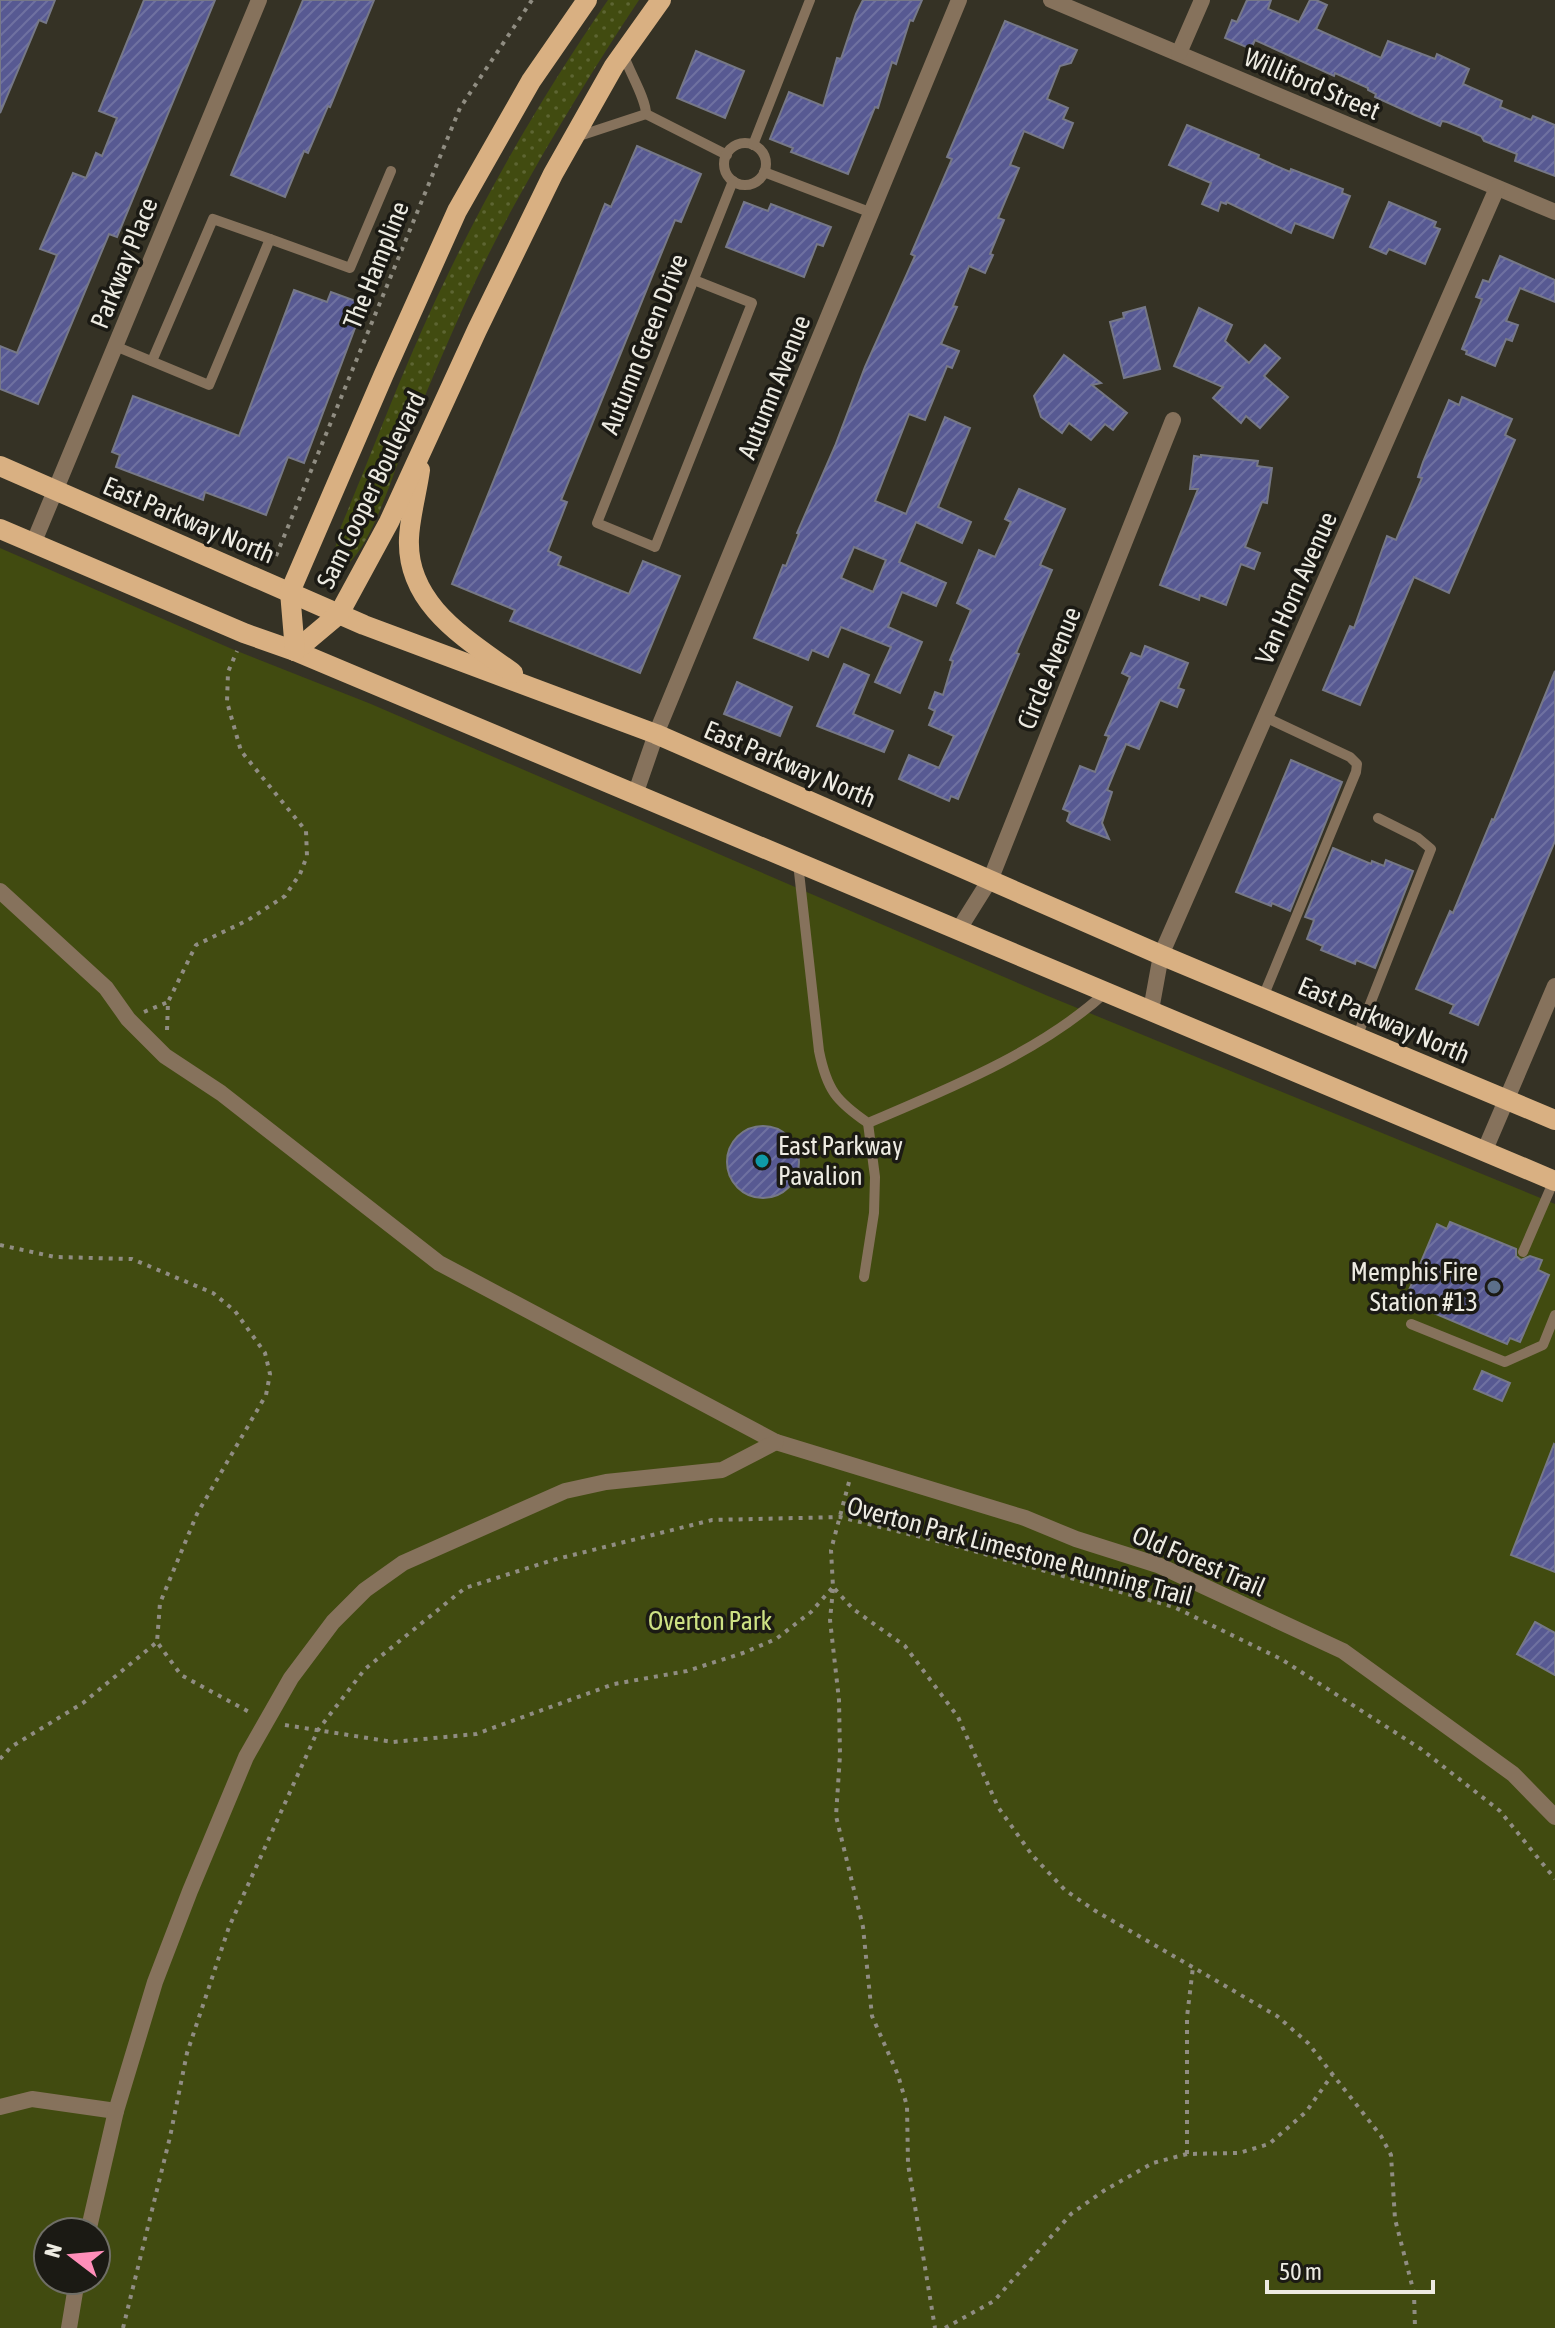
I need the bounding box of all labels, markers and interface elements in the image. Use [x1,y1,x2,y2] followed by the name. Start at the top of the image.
[1240,42,1384,126] street label: Williford Street
[84,193,164,333] street label: Parkway Place
[337,197,415,333] street label: The Hampline
[594,249,694,439] street label: Autumn Green Drive
[732,311,816,463] street label: Autumn Avenue
[310,387,432,593] street label: Sam Cooper Boulevard
[99,470,279,570] street label: East Parkway North
[1249,507,1343,669] street label: Van Horn Avenue
[1011,603,1087,733] street label: Circle Avenue
[700,714,880,814] street label: East Parkway North
[1294,970,1474,1070] street label: East Parkway North
[778,1131,903,1191] place label: East Parkway Pavalion
[753,1152,771,1170] marker: East Parkway Pavalion
[1350,1257,1478,1317] place label: Memphis Fire Station #13
[1485,1278,1503,1296] marker: Memphis Fire Station #13
[844,1490,1196,1612] street label: Overton Park Limestone Running Trail
[1128,1520,1270,1603] street label: Old Forest Trail
[648,1606,772,1636] park label: Overton Park
[32,2216,112,2296] north arrow
[38,2241,67,2260] text: N
[1267,2244,1433,2294] scale bar
[1279,2258,1322,2285] text: 50 m

